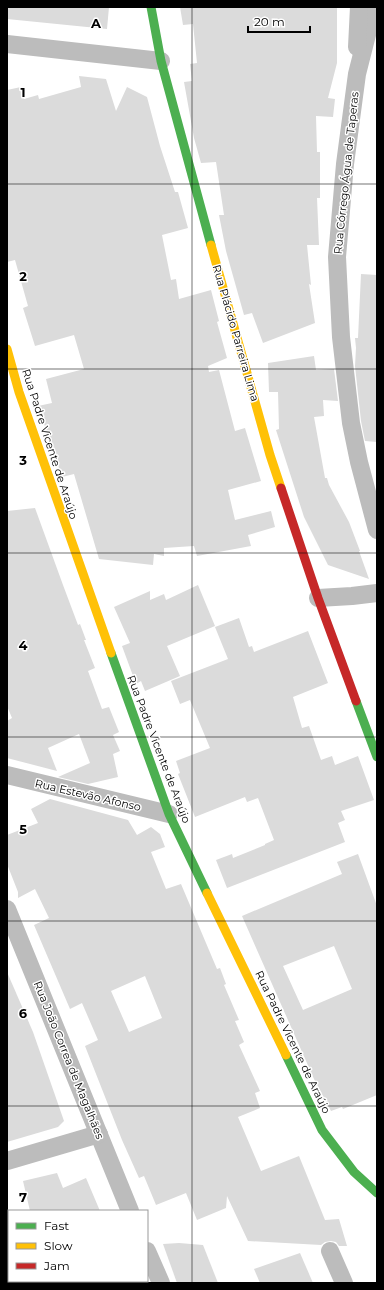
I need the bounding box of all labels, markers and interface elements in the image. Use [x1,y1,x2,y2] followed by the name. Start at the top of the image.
[248,8,310,34] scale bar
[254,14,285,29] text: 20 m
[90,15,102,31] text: A
[20,84,26,100] text: 1
[331,90,362,255] street label: Rua Córrego Água de Taperas
[210,263,262,403] street label: Rua Plácido Parreira Lima
[19,268,27,284] text: 2
[19,367,81,521] street label: Rua Padre Vicente de Araújo
[18,452,27,468] text: 3
[19,637,28,653] text: 4
[124,673,194,825] street label: Rua Padre Vicente de Araújo
[34,776,142,814] street label: Rua Estevão Afonso
[19,821,27,837] text: 5
[252,968,334,1116] street label: Rua Padre Vicente de Araújo
[31,979,107,1142] street label: Rua João Correa de Magalhães
[19,1005,28,1021] text: 6
[19,1189,27,1205] text: 7
[8,1210,148,1282] legend
[44,1218,69,1233] text: Fast
[44,1238,73,1253] text: Slow
[43,1258,70,1273] text: Jam

